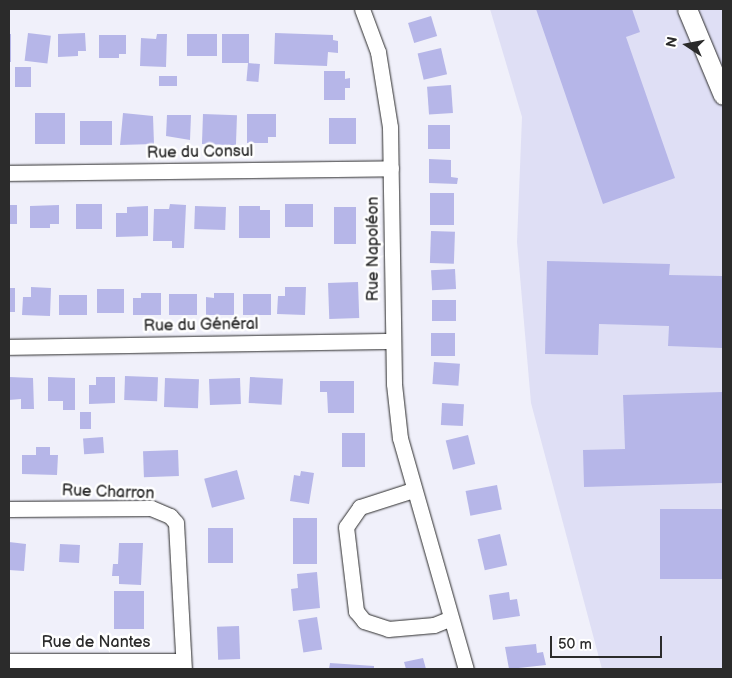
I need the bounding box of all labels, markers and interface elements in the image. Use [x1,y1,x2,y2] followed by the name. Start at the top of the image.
[662,20,712,70] north arrow
[662,35,681,49] text: N
[147,142,253,164] street label: Rue du Consul
[364,197,384,301] street label: Rue Napoléon
[143,315,259,337] street label: Rue du Général
[61,482,155,504] street label: Rue Charron
[552,626,664,658] scale bar
[41,633,151,653] street label: Rue de Nantes
[558,635,592,654] text: 50 m

